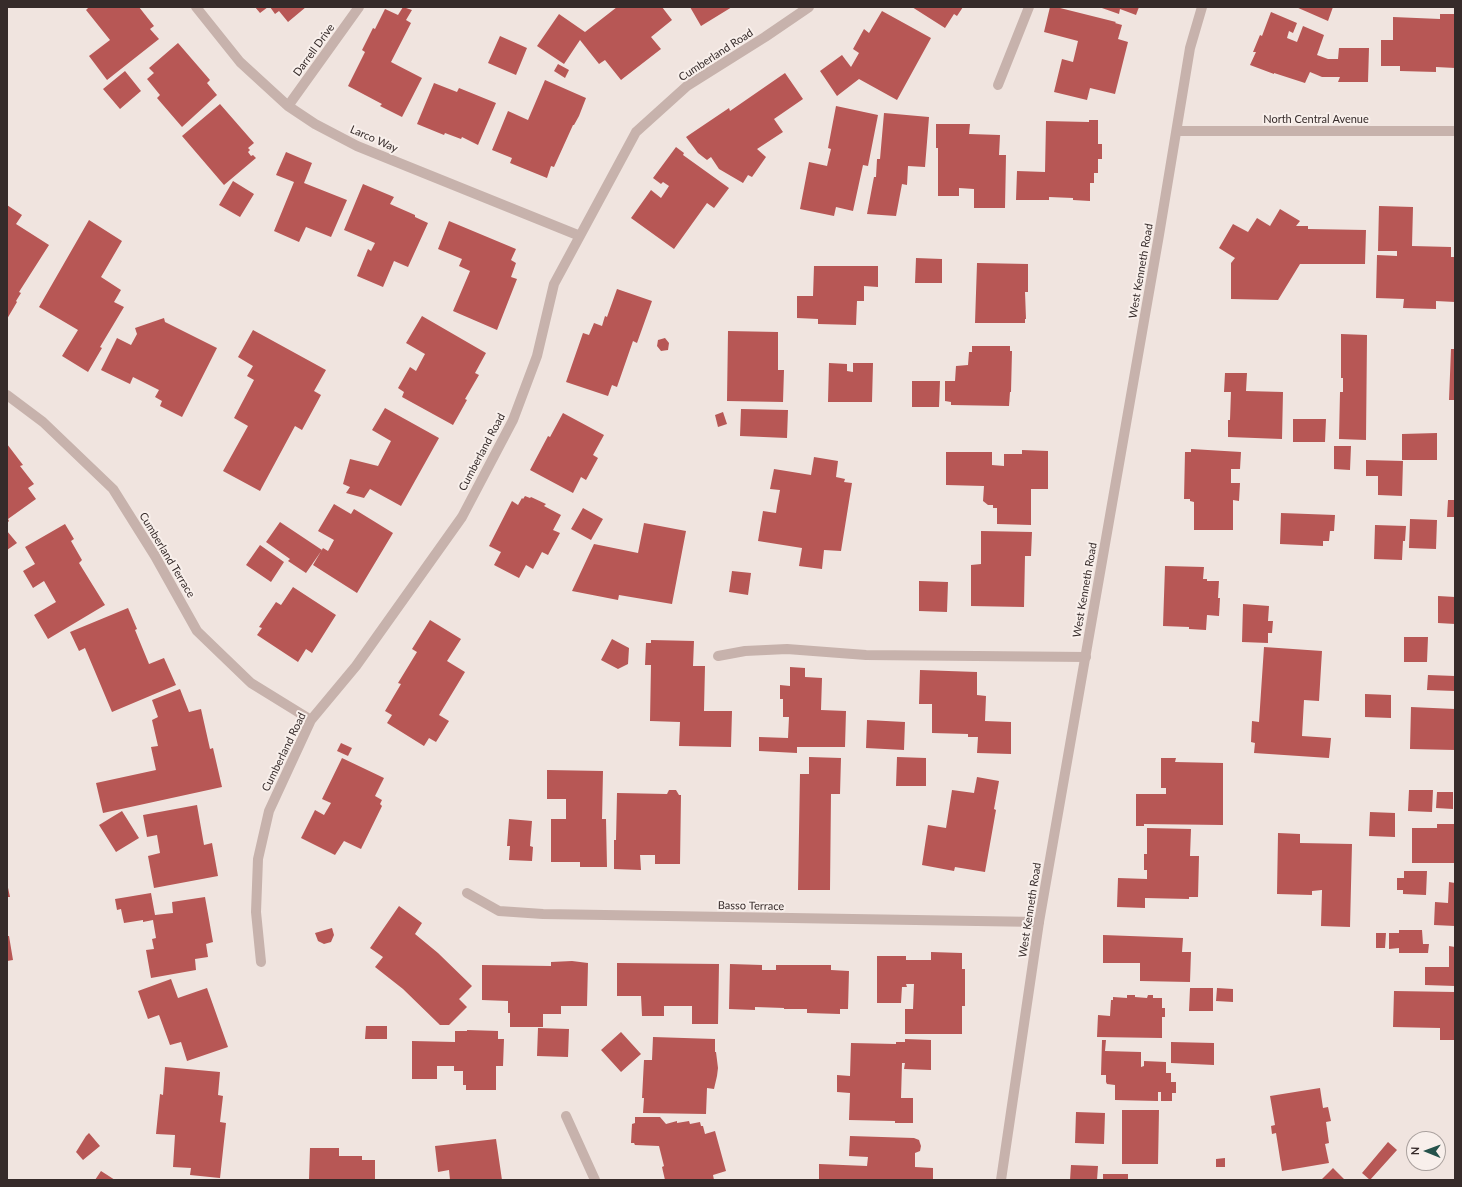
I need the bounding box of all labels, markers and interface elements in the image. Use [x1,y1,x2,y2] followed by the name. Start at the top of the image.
[291,21,337,79] street label: Darrell Drive
[676,26,756,84] street label: Cumberland Road
[1263,112,1369,126] street label: North Central Avenue
[348,123,400,155] street label: Larco Way
[1126,223,1156,319] street label: West Kenneth Road
[456,411,508,493] street label: Cumberland Road
[136,510,198,600] street label: Cumberland Terrace
[1070,542,1100,638] street label: West Kenneth Road
[259,710,309,794] street label: Cumberland Road
[1016,862,1044,958] street label: West Kenneth Road
[718,899,784,913] street label: Basso Terrace
[1406,1131,1446,1171] north arrow
[1408,1146,1421,1155] text: N

